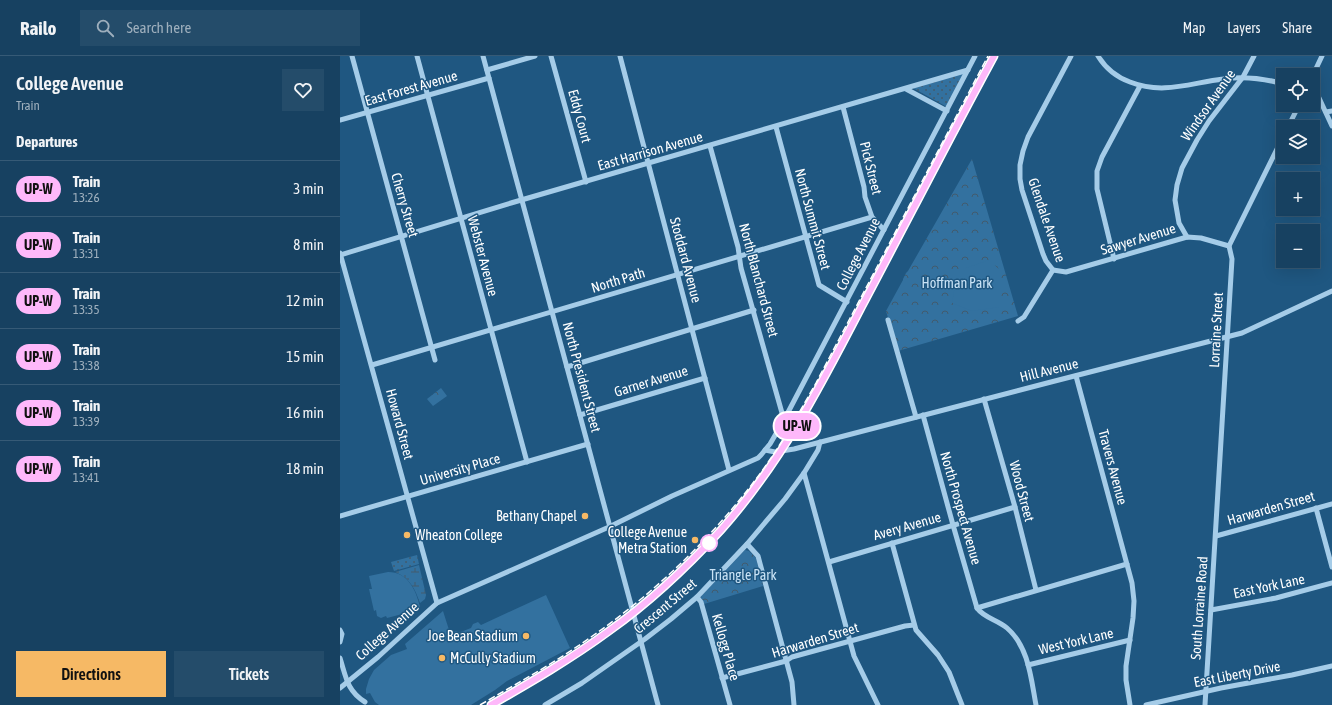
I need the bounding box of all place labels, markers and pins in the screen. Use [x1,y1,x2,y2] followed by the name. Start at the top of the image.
[496,508,577,524] place label: Bethany Chapel
[580,511,590,521] marker: Bethany Chapel
[608,524,687,556] place label: College Avenue Metra Station
[415,527,503,543] place label: Wheaton College
[402,530,412,540] marker: Wheaton College
[700,534,718,552] unlabelled marker
[690,535,700,545] marker: College Avenue Metra Station
[427,628,518,644] place label: Joe Bean Stadium
[521,631,531,641] marker: Joe Bean Stadium
[450,650,536,666] place label: McCully Stadium
[437,653,447,663] marker: McCully Stadium

